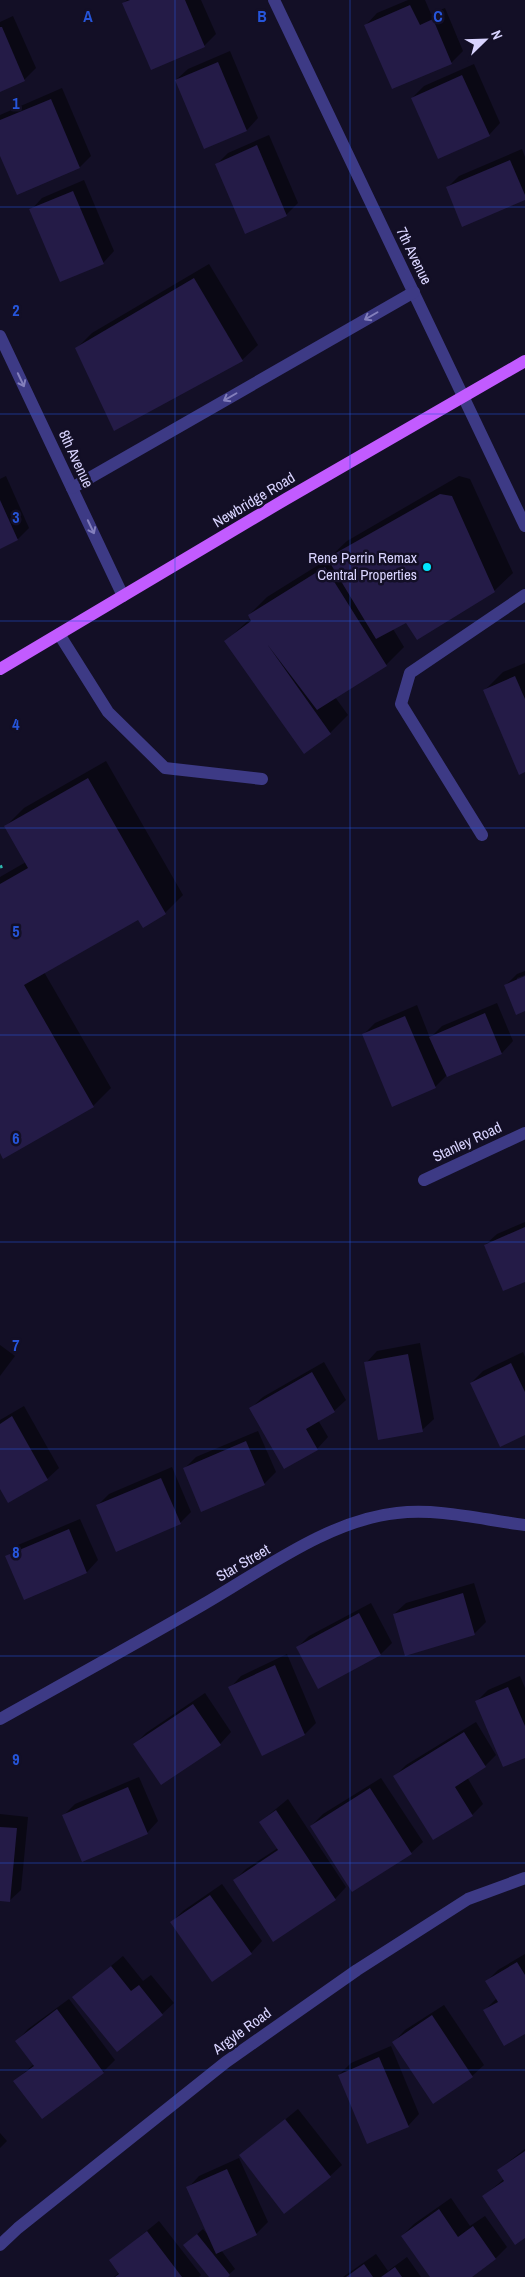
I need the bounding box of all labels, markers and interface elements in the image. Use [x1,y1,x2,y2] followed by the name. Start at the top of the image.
[83,5,93,27] text: A
[257,5,267,27] text: B
[433,5,443,27] text: C
[460,15,510,65] north arrow
[487,28,507,42] text: N
[12,92,20,114] text: 1
[392,224,437,288] street label: 7th Avenue
[12,299,20,321] text: 2
[365,312,379,322] one-way arrow
[17,372,26,387] one-way arrow
[224,393,238,403] one-way arrow
[54,427,99,491] street label: 8th Avenue
[209,467,299,532] street label: Newbridge Road
[12,506,20,528] text: 3
[86,519,96,534] one-way arrow
[308,547,418,585] place label: Rene Perrin Remax Central Properties
[421,561,433,573] marker: Rene Perrin Remax Central Properties
[12,713,20,735] text: 4
[12,920,20,942] text: 5
[429,1116,505,1167] street label: Stanley Road
[12,1127,20,1149] text: 6
[12,1334,20,1356] text: 7
[212,1538,274,1586] street label: Star Street
[12,1541,20,1563] text: 8
[12,1748,20,1770] text: 9
[207,2002,275,2060] street label: Argyle Road

